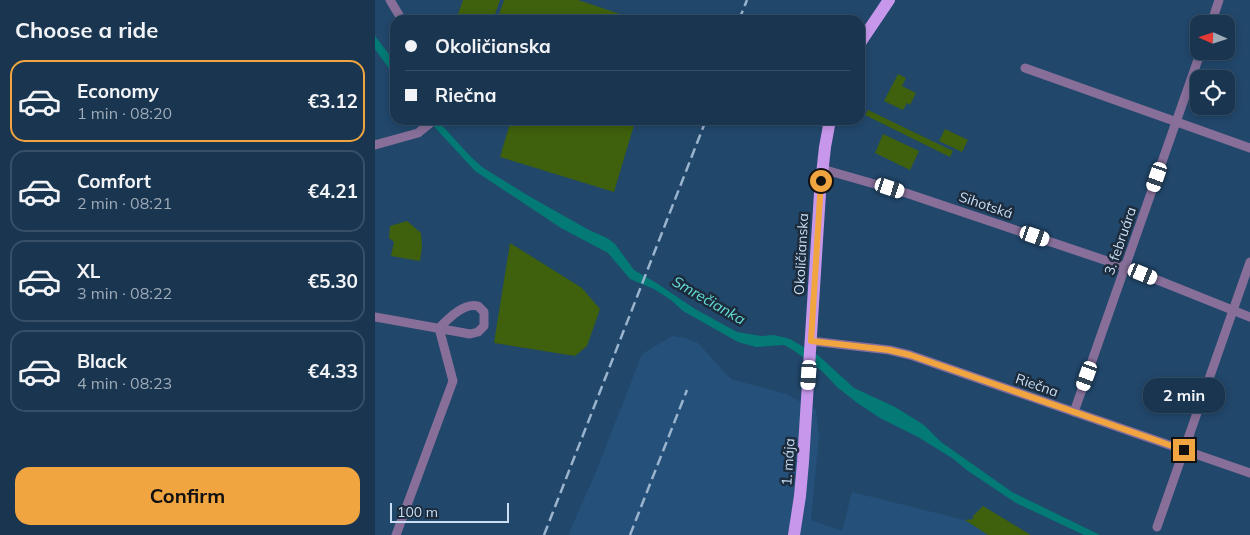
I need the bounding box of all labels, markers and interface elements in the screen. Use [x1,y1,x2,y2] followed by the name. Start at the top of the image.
[1190,15,1235,60] north arrow
[1190,15,1235,115] map controls
[15,16,158,44] text: Choose a ride
[435,34,551,58] text: Okoličianska
[1190,70,1235,115] button: locate
[17,79,62,124] icon: car
[77,79,159,103] text: Economy
[435,83,497,107] text: Riečna
[308,89,358,113] text: €3.12
[77,103,172,123] text: 1 min · 08:20
[1145,160,1168,194] car
[17,169,62,214] icon: car
[77,169,151,193] text: Comfort
[810,170,832,192] route start
[873,176,906,200] car
[308,179,358,203] text: €4.21
[957,187,1015,223] street label: Sihotská
[77,193,172,213] text: 2 min · 08:21
[1100,205,1140,277] street label: 3. februára
[790,213,812,295] street label: Okoličianska
[1018,224,1051,248] car
[17,259,62,304] icon: car
[77,259,100,283] text: XL
[1126,261,1159,287] car
[308,269,358,293] text: €5.30
[669,271,749,329] water label: Smrečianka
[77,283,172,303] text: 3 min · 08:22
[17,349,62,394] icon: car
[77,349,127,373] text: Black
[308,359,358,383] text: €4.33
[1074,359,1099,393] car
[800,360,817,390] car
[1013,369,1061,401] street label: Riečna
[77,373,172,393] text: 4 min · 08:23
[1143,378,1225,412] callout: 2 min
[1163,385,1205,405] text: 2 min
[777,438,799,486] street label: 1. mája
[1173,439,1195,461] route end
[15,467,360,525] button: Confirm
[390,500,509,523] scale bar
[397,503,438,521] text: 100 m

